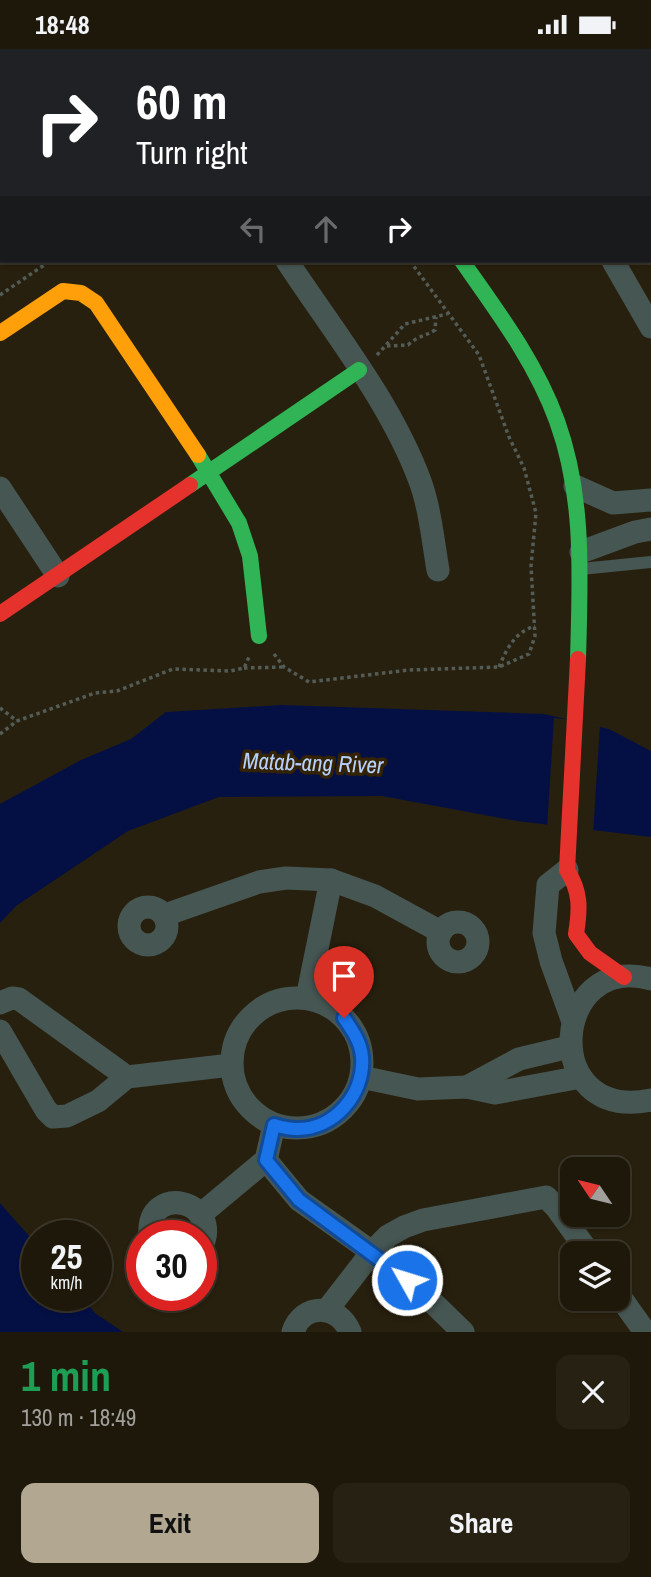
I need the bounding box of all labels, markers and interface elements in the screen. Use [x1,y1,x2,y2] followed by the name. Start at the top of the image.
[35,7,90,42] text: 18:48
[136,68,228,134] text: 60 m
[21,77,112,168] icon: right
[136,131,248,174] text: Turn right
[234,210,272,248] icon: left
[307,210,345,248] icon: ahead
[380,210,418,248] icon: right
[242,745,384,780] water label: Matab-ang River
[314,946,374,1018] pin
[325,957,363,995] icon: arrive
[560,1157,630,1227] north arrow
[560,1157,630,1311] map controls
[126,1220,217,1311] speed limit sign: 30
[51,1233,82,1280] text: 25
[560,1241,630,1311] button: layers
[370,1243,444,1317] position arrow
[51,1270,83,1295] text: km/h
[21,1348,111,1404] text: 1 min
[556,1355,630,1429] button: close
[21,1402,136,1433] text: 130 m · 18:49
[21,1483,319,1563] button: Exit
[333,1483,630,1563] button: Share

